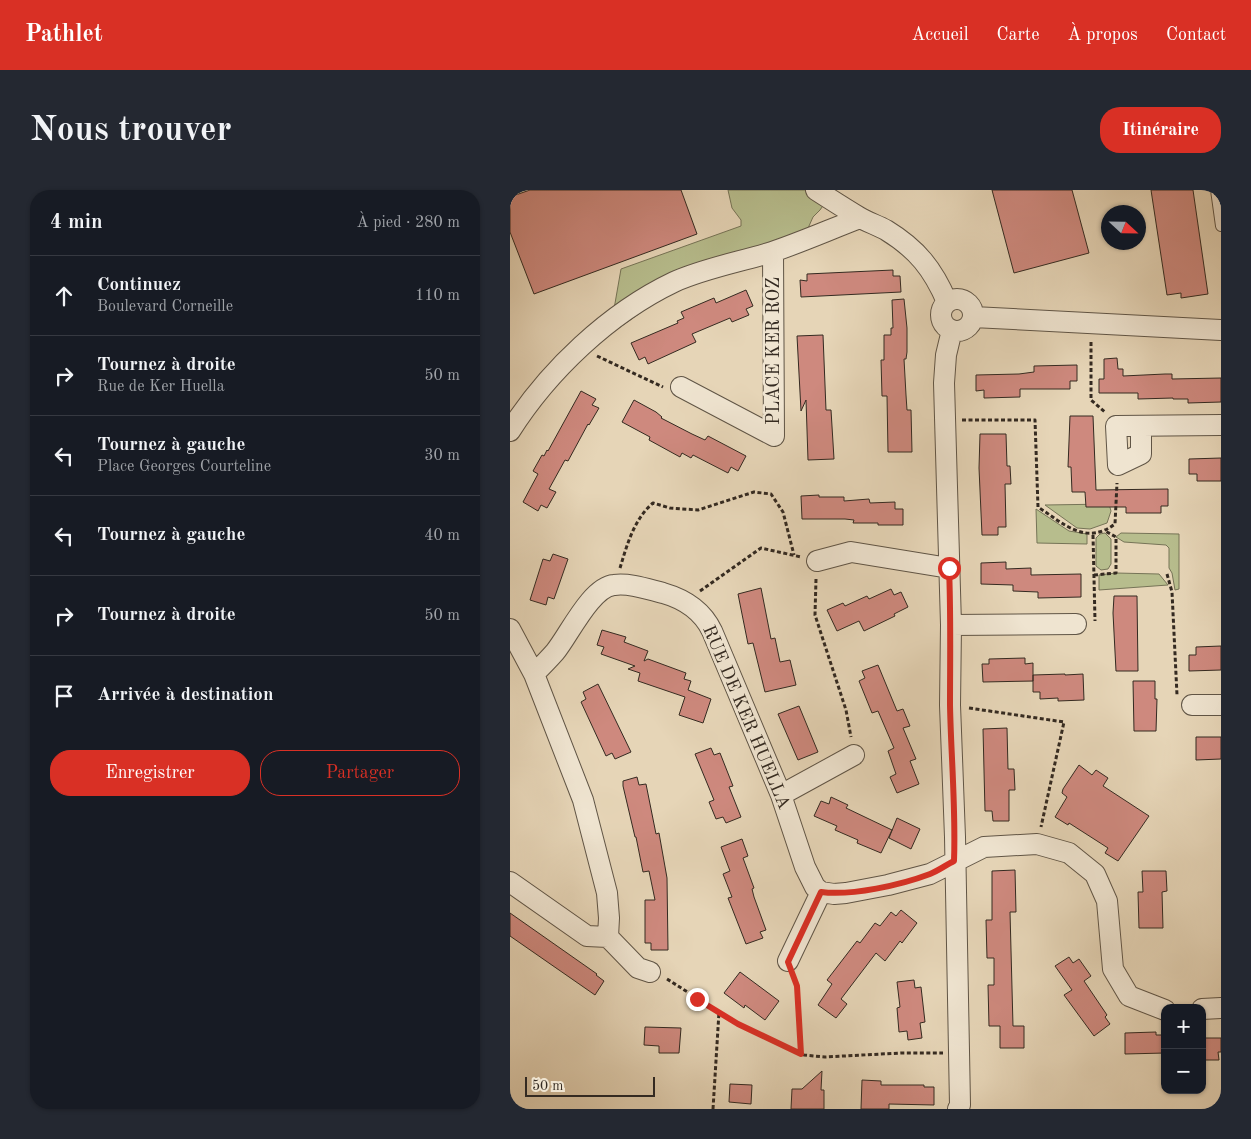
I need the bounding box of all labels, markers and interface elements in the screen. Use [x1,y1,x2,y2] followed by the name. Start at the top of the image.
[25,23,103,47] text: Pathlet
[911,26,969,44] text: Accueil
[997,26,1039,44] text: Carte
[1067,26,1138,44] text: À propos
[1166,26,1226,44] text: Contact
[1100,107,1221,153] button: Itinéraire
[30,113,232,148] text: Nous trouver
[1101,205,1146,250] north arrow
[50,212,103,233] text: 4 min
[357,215,460,231] text: À pied · 280 m
[97,276,181,295] text: Continuez
[765,277,783,425] street label: PLACE KER ROZ
[50,282,78,310] icon: ahead
[415,288,460,304] text: 110 m
[97,299,233,315] text: Boulevard Corneille
[97,356,236,375] text: Tournez à droite
[50,362,78,390] icon: right
[424,368,460,384] text: 50 m
[97,379,225,395] text: Rue de Ker Huella
[97,436,245,455] text: Tournez à gauche
[50,442,78,470] icon: left
[424,448,460,464] text: 30 m
[97,459,271,475] text: Place Georges Courteline
[50,522,78,550] icon: left
[97,526,245,545] text: Tournez à gauche
[424,528,460,544] text: 40 m
[938,557,961,580] route start
[50,602,78,630] icon: right
[97,606,236,625] text: Tournez à droite
[424,608,460,624] text: 50 m
[699,623,793,812] street label: RUE DE KER HUELLA
[50,682,78,710] icon: arrive
[97,686,273,705] text: Arrivée à destination
[50,750,250,796] button: Enregistrer
[260,750,460,796] button: Partager
[686,988,709,1011] route end
[1161,1004,1206,1094] map controls
[1161,1004,1206,1049] button: +
[1161,1049,1206,1094] button: −
[525,1074,655,1097] scale bar
[532,1079,563,1093] text: 50 m

